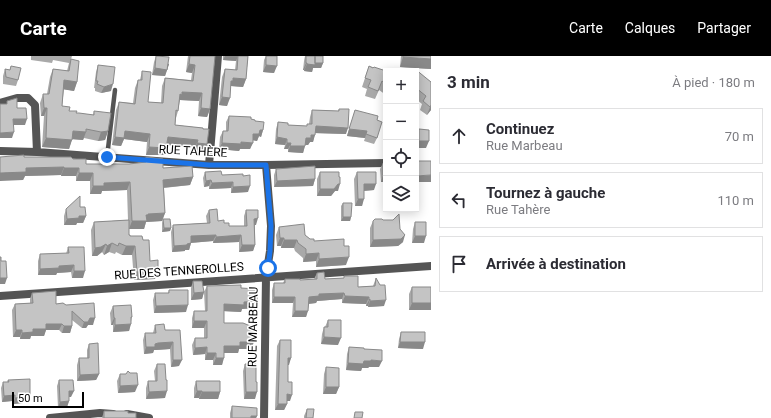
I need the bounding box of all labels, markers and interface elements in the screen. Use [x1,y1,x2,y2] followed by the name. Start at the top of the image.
[20,17,67,40] text: Carte
[569,20,603,36] text: Carte
[625,20,675,36] text: Calques
[697,20,751,36] text: Partager
[383,68,419,212] map controls
[383,68,419,104] button: +
[447,72,490,92] text: 3 min
[672,75,755,90] text: À pied · 180 m
[383,104,419,140] button: −
[486,120,554,138] text: Continuez
[448,125,470,147] icon: ahead
[725,129,754,144] text: 70 m
[486,138,563,153] text: Rue Marbeau
[383,140,419,176] button: locate
[158,141,228,160] street label: RUE TAHÈRE
[98,148,116,166] route end
[383,176,419,212] button: layers
[486,184,605,202] text: Tournez à gauche
[448,189,470,211] icon: left
[717,193,754,208] text: 110 m
[486,202,550,217] text: Rue Tahère
[448,253,470,275] icon: arrive
[486,255,626,273] text: Arrivée à destination
[114,259,244,283] street label: RUE DES TENNEROLLES
[259,259,277,277] route start
[245,287,261,367] street label: RUE MARBEAU
[12,390,84,409] scale bar
[18,392,43,405] text: 50 m

